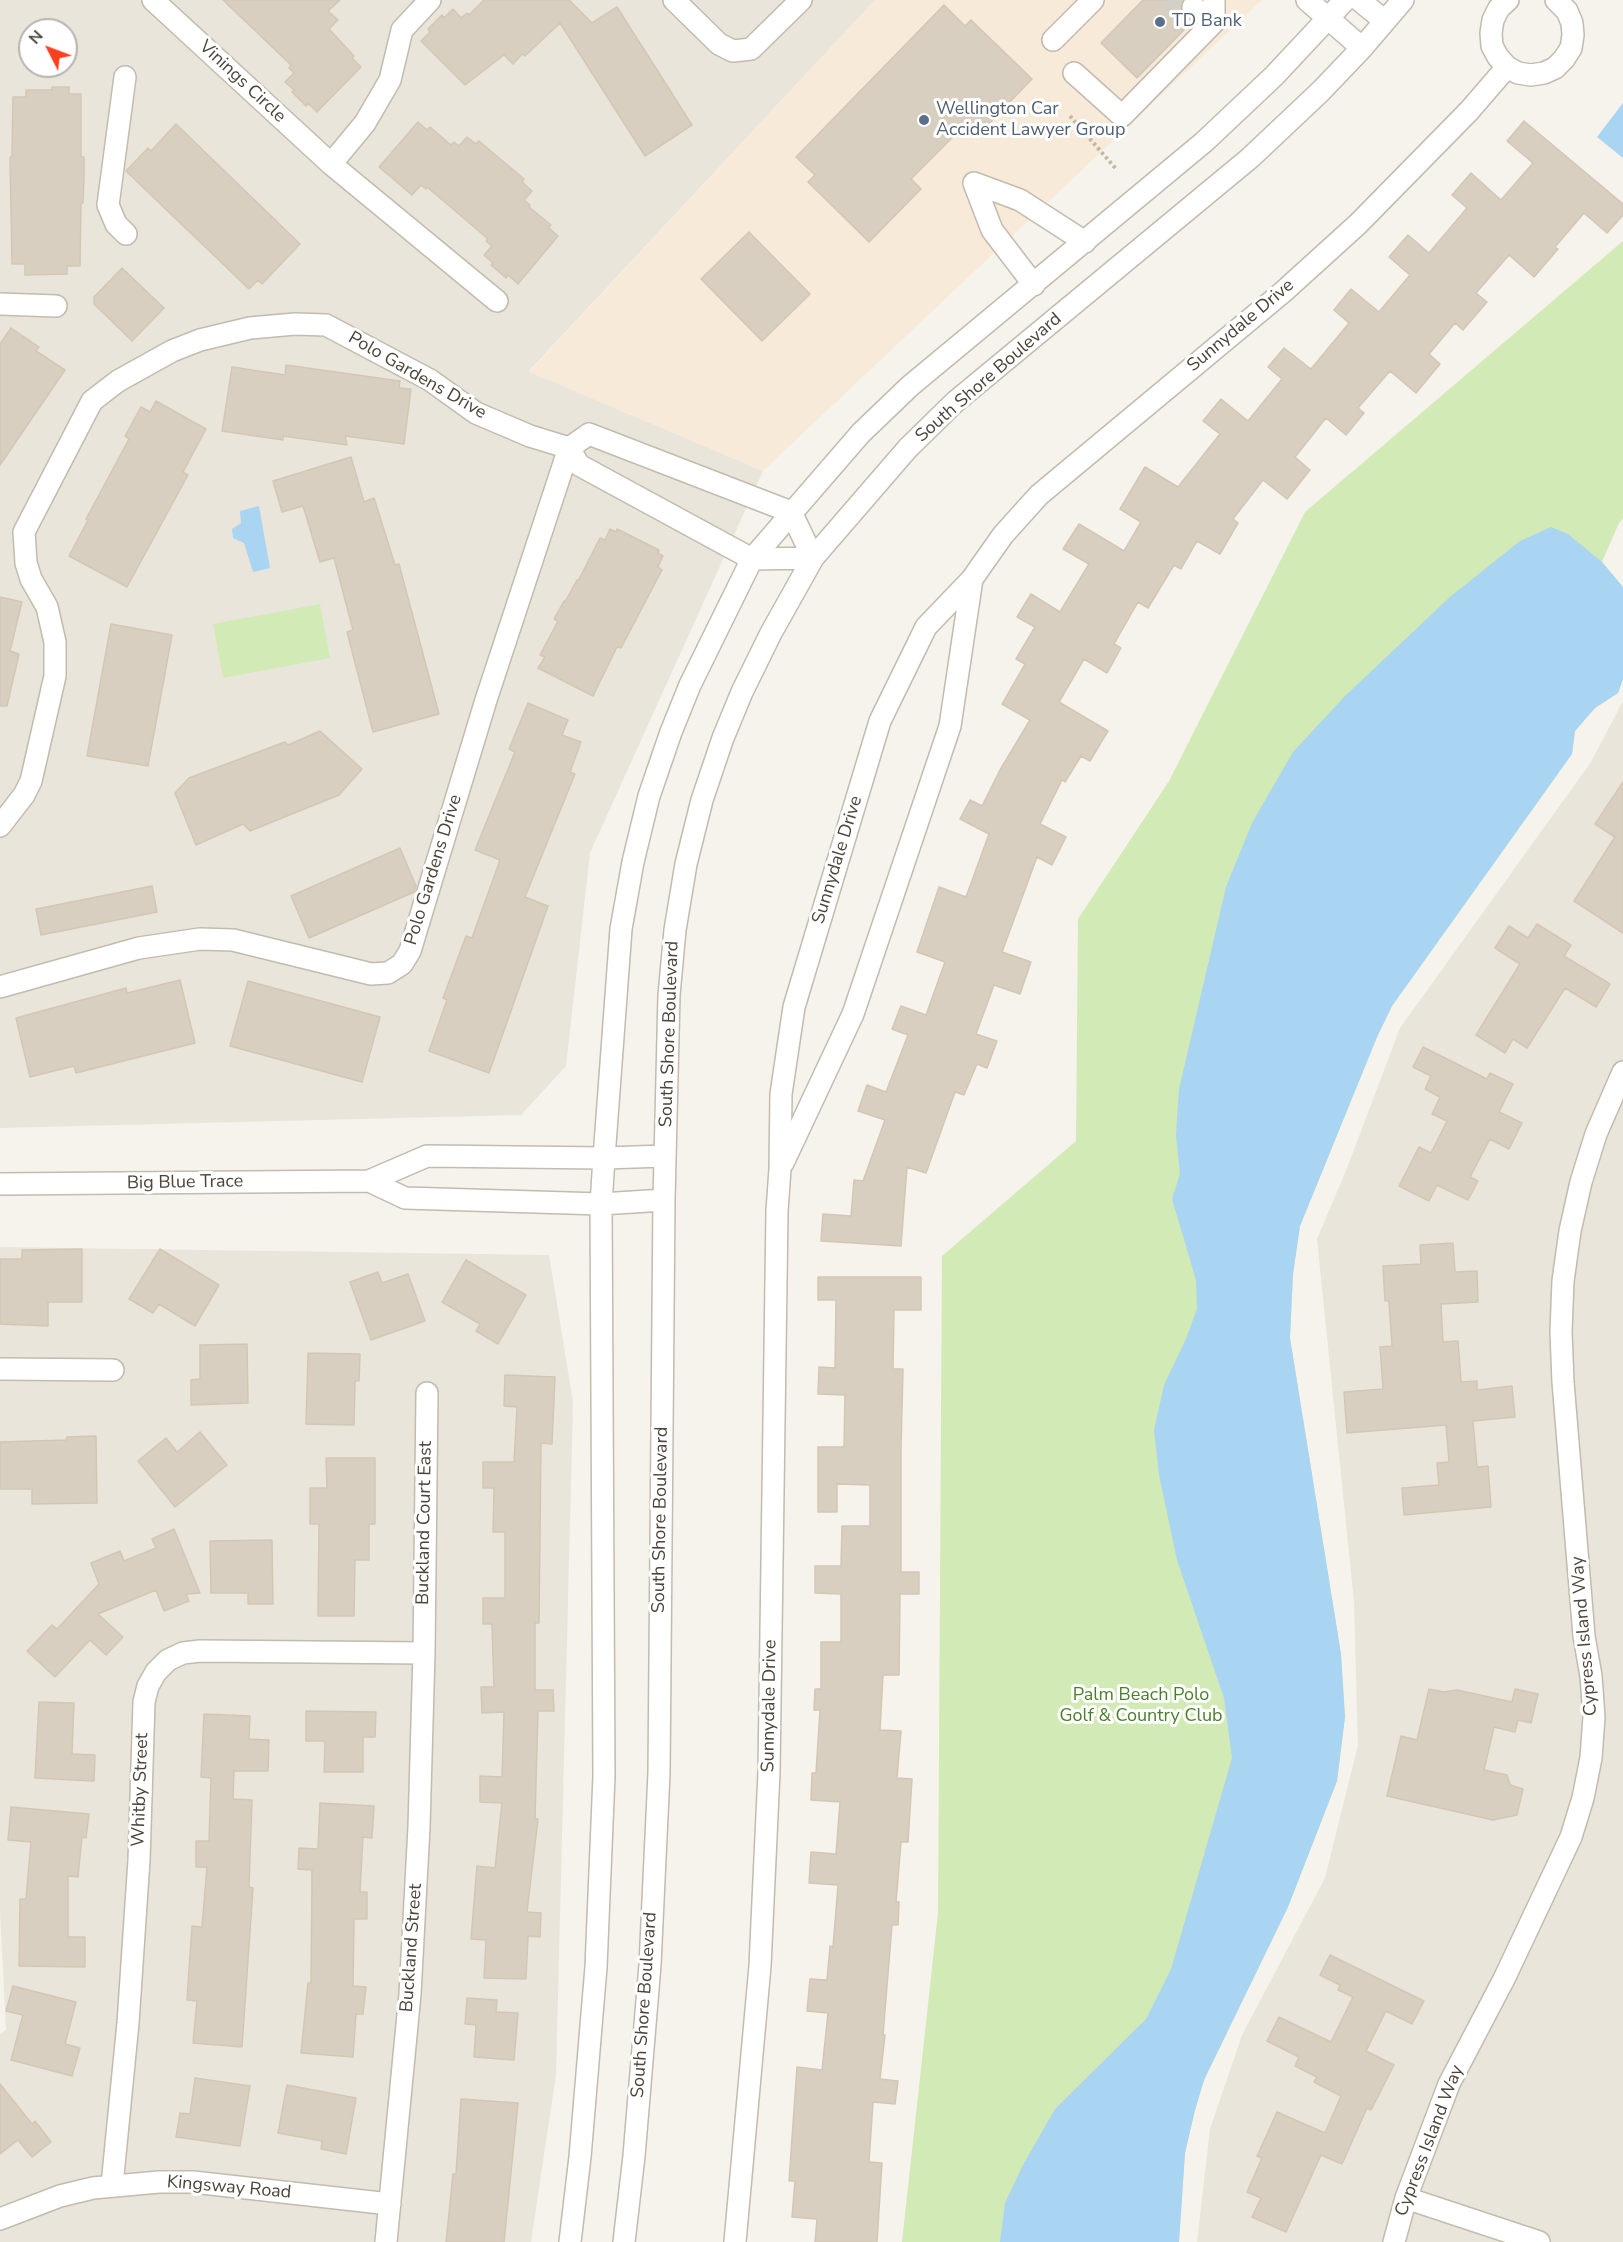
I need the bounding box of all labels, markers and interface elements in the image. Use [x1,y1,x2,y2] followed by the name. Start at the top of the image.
[1172,11,1242,33] place label: TD Bank
[1153,15,1167,29] marker: TD Bank
[18,18,78,78] north arrow
[24,25,48,49] text: N
[194,36,290,128] street label: Vinings Circle
[936,99,1125,142] place label: Wellington Car Accident Lawyer Group
[917,113,931,127] marker: Wellington Car Accident Lawyer Group
[1183,275,1299,377] street label: Sunnydale Drive
[912,309,1066,447] street label: South Shore Boulevard
[344,328,490,424] street label: Polo Gardens Drive
[401,792,467,948] street label: Polo Gardens Drive
[808,793,868,927] street label: Sunnydale Drive
[656,940,684,1128] street label: South Shore Boulevard
[127,1171,243,1195] street label: Big Blue Trace
[649,1427,673,1613] street label: South Shore Boulevard
[413,1441,437,1605] street label: Buckland Court East
[1567,1555,1603,1717] street label: Cypress Island Way
[758,1639,782,1773] street label: Sunnydale Drive
[1059,1685,1223,1728] park label: Palm Beach Polo Golf & Country Club
[128,1733,154,1847] street label: Whitby Street
[397,1883,427,2013] street label: Buckland Street
[628,1911,662,2099] street label: South Shore Boulevard
[1391,2062,1469,2220] street label: Cypress Island Way
[166,2172,292,2204] street label: Kingsway Road

